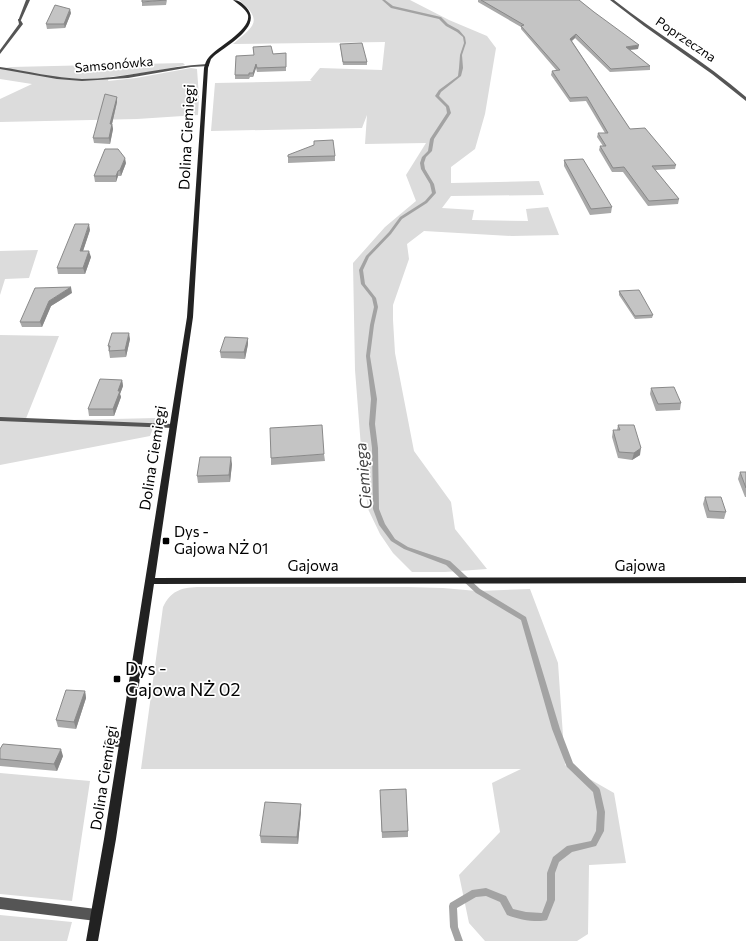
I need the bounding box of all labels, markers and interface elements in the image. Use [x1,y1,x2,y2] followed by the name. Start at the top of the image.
[653,13,719,65] street label: Poprzeczna
[74,53,154,75] street label: Samsonówka
[174,84,198,190] street label: Dolina Ciemięgi
[135,404,169,512] street label: Dolina Ciemięgi
[350,442,375,510] water label: Ciemięga
[174,522,268,557] place label: Dys - Gajowa NŻ 01
[161,536,171,546] marker: Dys - Gajowa NŻ 01
[287,556,339,574] street label: Gajowa
[614,556,666,574] street label: Gajowa
[125,657,241,700] place label: Dys - Gajowa NŻ 02
[112,674,122,684] marker: Dys - Gajowa NŻ 02
[86,724,120,832] street label: Dolina Ciemięgi

